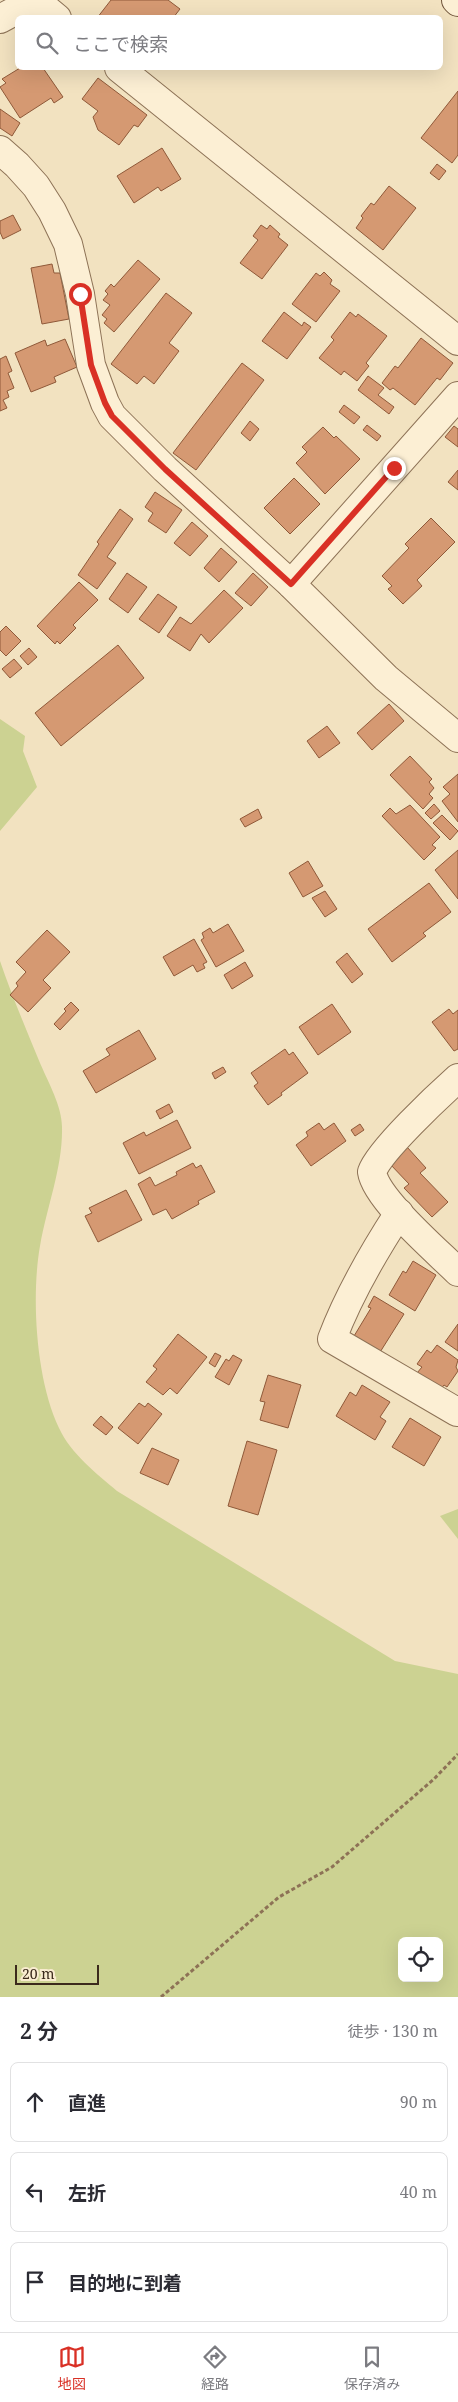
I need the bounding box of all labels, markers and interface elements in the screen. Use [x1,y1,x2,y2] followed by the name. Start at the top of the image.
[15,15,443,70] search box
[33,29,61,57] icon: search
[73,31,168,57] text: ここで検索
[69,283,92,306] route start
[383,457,406,480] route end
[398,1937,443,1982] map controls
[398,1937,443,1982] button: locate
[15,1962,99,1985] scale bar
[22,1964,55,1983] text: 20 m
[20,2017,58,2045] text: 2 分
[348,2020,438,2042] text: 徒歩 · 130 m
[21,2088,49,2116] icon: ahead
[68,2090,106,2116] text: 直進
[400,2091,437,2113] text: 90 m
[21,2178,49,2206] icon: left
[68,2180,106,2206] text: 左折
[400,2181,437,2203] text: 40 m
[21,2268,49,2296] icon: arrive
[68,2270,182,2296] text: 目的地に到着
[58,2343,86,2393] tab: 地図
[201,2343,229,2393] tab: 経路
[344,2343,400,2393] tab: 保存済み

